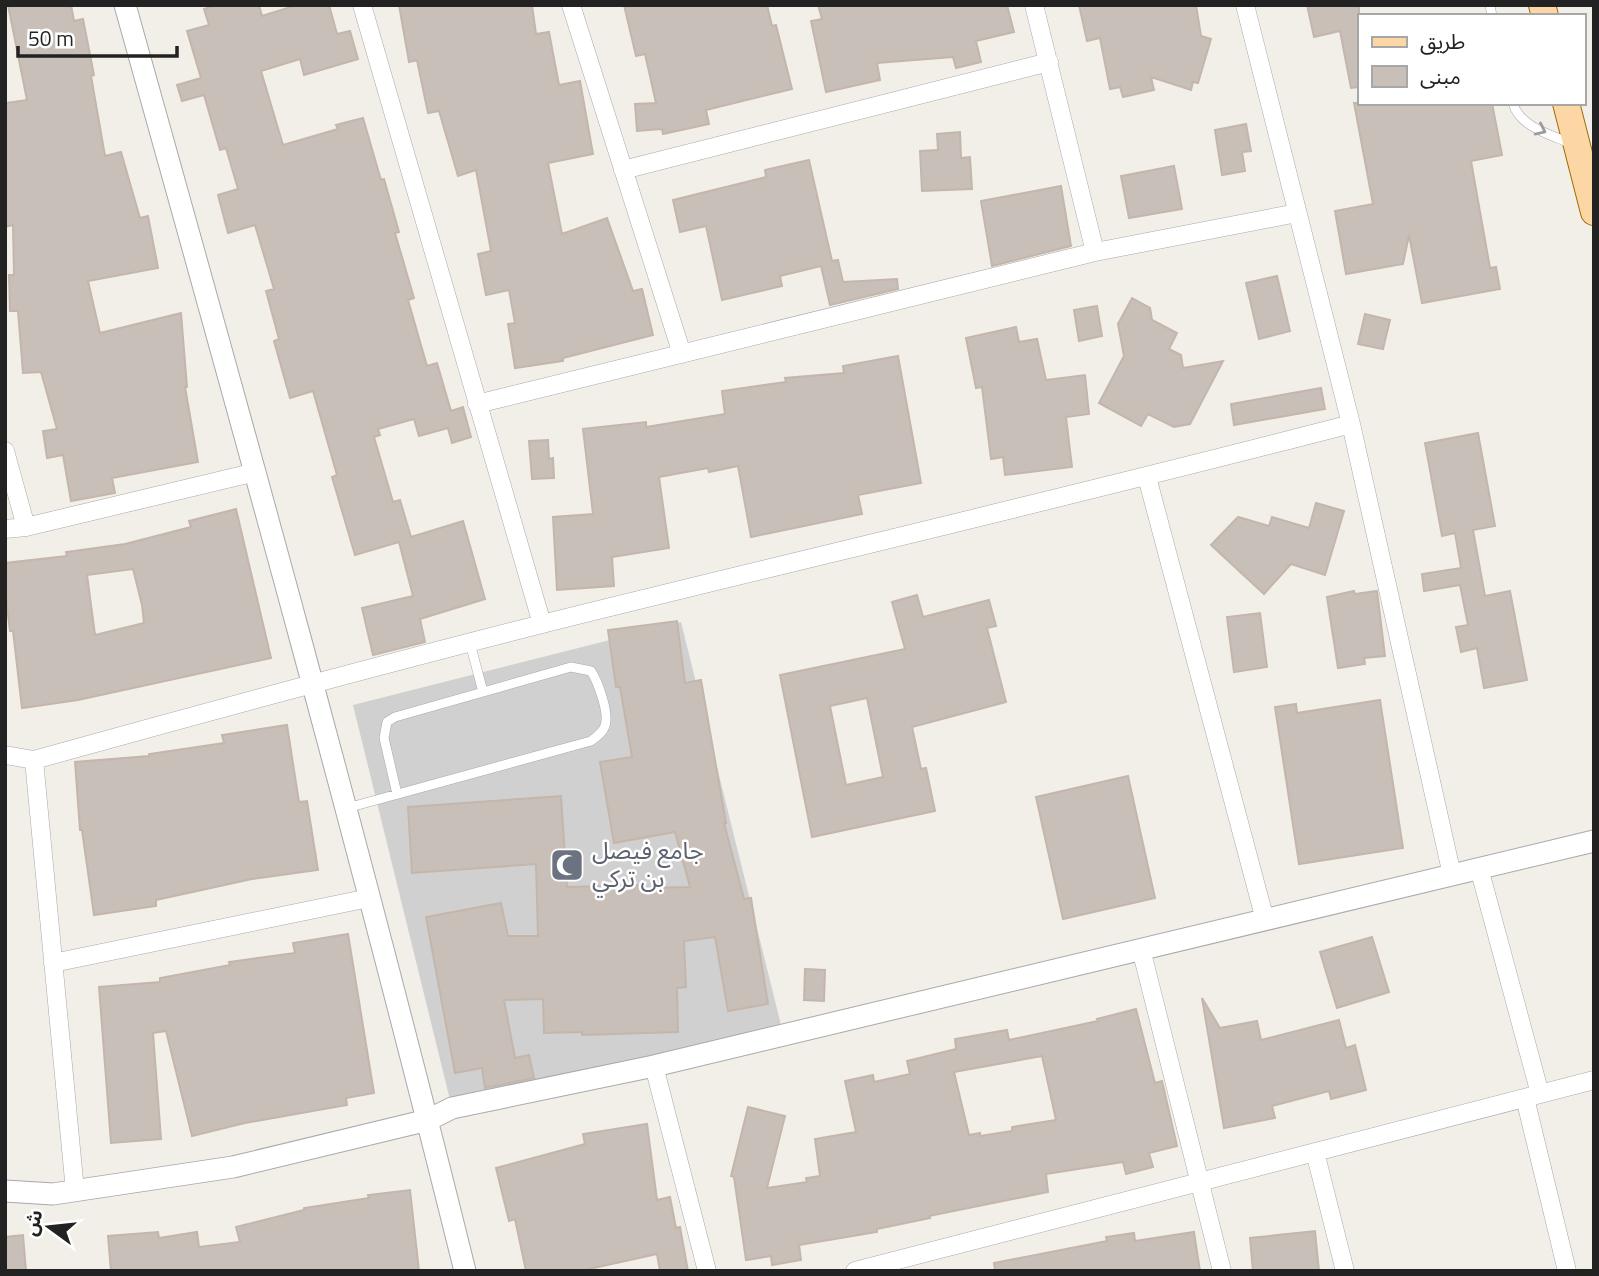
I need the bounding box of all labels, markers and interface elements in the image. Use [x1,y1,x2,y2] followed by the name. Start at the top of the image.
[18,14,177,58] scale bar
[1358,14,1585,105] legend
[28,22,74,54] text: 50 m
[1420,25,1465,57] text: طريق
[1420,60,1461,92] text: مبنى
[1534,121,1546,135] one-way arrow
[592,832,704,898] place label: جامع فيصل بن تركي
[548,846,586,884] mosque icon: جامع فيصل بن تركي
[14,1192,84,1262] north arrow
[15,1206,49,1239] text: ش

